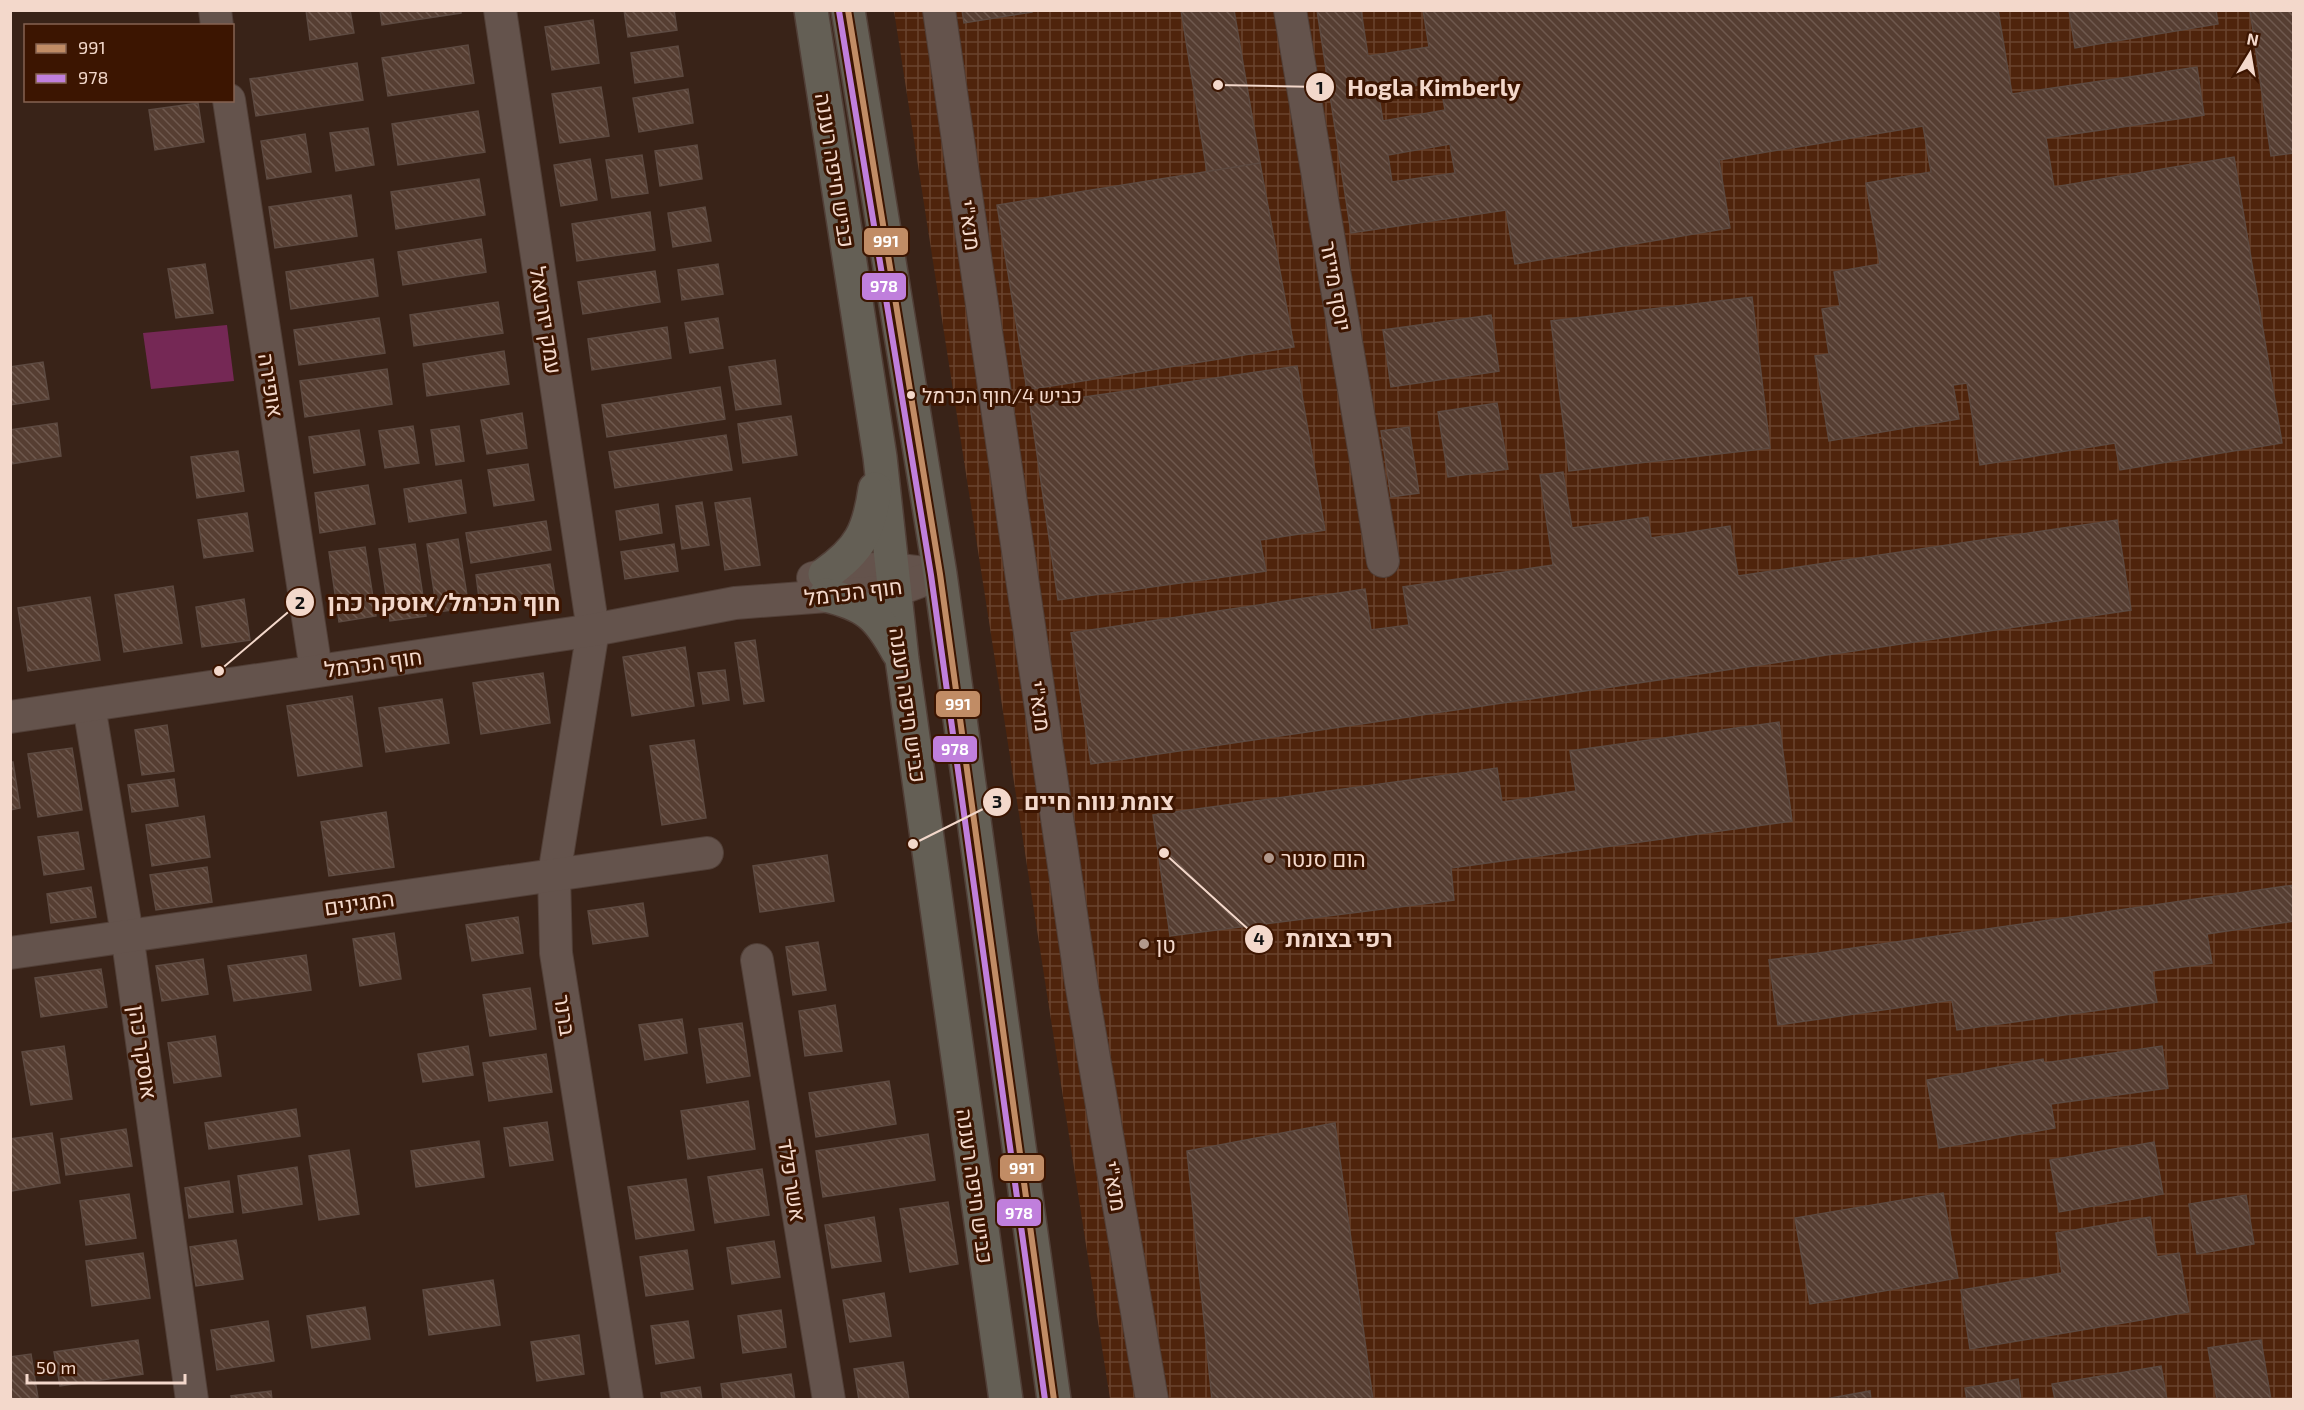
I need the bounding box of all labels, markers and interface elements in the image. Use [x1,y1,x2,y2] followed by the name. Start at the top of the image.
[24,24,234,102] legend
[2220,24,2280,84] north arrow
[2245,28,2260,49] text: N
[78,36,106,58] text: 991
[78,66,108,88] text: 978
[1305,66,1532,108] callout: Hogla Kimberly
[1347,72,1521,101] text: Hogla Kimberly
[1316,76,1324,98] text: 1
[811,91,861,249] street label: כביש חיפה רעננה
[955,198,987,252] street label: מנא"י
[863,227,909,256] line badge: 991
[873,231,899,250] text: 991
[1316,239,1358,333] street label: יוסף מייזר
[526,264,568,376] street label: עמק יזרעאל
[861,272,907,301] line badge: 978
[870,276,898,295] text: 978
[254,351,290,419] street label: אופירה
[922,383,1082,407] place label: כביש 4/חוף הכרמל
[905,389,917,401] marker: כביש 4/חוף הכרמל
[802,572,904,610] street label: חוף הכרמל
[285,581,572,623] callout: חוף הכרמל/אוסקר כהן
[328,587,560,616] text: חוף הכרמל/אוסקר כהן
[295,591,305,613] text: 2
[885,626,933,784] street label: כביש חיפה רעננה
[322,642,424,682] street label: חוף הכרמל
[1025,679,1057,733] street label: מנא"י
[935,690,981,718] line badge: 991
[945,694,971,713] text: 991
[932,735,978,763] line badge: 978
[941,739,969,758] text: 978
[982,781,1186,823] callout: צומת נווה חיים
[1024,786,1174,815] text: צומת נווה חיים
[992,790,1002,812] text: 3
[1281,845,1366,871] place label: הום סנטר
[1262,851,1276,865] marker: הום סנטר
[322,884,396,920] street label: המגינים
[1244,918,1405,960] callout: רפי בצומת
[1285,923,1393,952] text: רפי בצומת
[1253,927,1265,949] text: 4
[1156,931,1176,957] place label: טן
[1137,937,1151,951] marker: טן
[550,993,582,1038] street label: ברנר
[125,1003,163,1101] street label: אוסקר כהן
[952,1107,1000,1265] street label: כביש חיפה רעננה
[774,1137,812,1223] street label: אשר פלד
[999,1154,1045,1182] line badge: 991
[1009,1158,1035,1177] text: 991
[1099,1159,1133,1213] street label: מנא"י
[996,1198,1042,1227] line badge: 978
[1005,1203,1033,1222] text: 978
[27,1347,184,1385] scale bar
[36,1356,76,1378] text: 50 m

